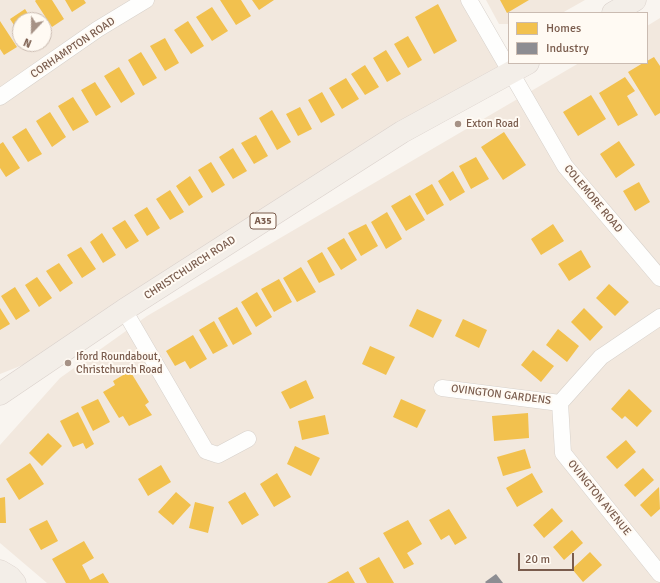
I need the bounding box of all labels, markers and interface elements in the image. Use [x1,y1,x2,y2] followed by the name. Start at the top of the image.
[12,12,52,52] north arrow
[508,12,648,64] legend
[28,15,118,81] street label: CORHAMPTON ROAD
[546,21,581,36] text: Homes
[546,41,589,56] text: Industry
[466,117,519,131] place label: Exton Road
[453,119,463,129] marker: Exton Road
[561,162,625,236] street label: COLEMORE ROAD
[250,213,276,229] road number: A35
[142,233,238,303] street label: CHRISTCHURCH ROAD
[76,350,163,376] place label: Iford Roundabout, Christchurch Road
[63,358,73,368] marker: Iford Roundabout, Christchurch Road
[450,382,552,408] street label: OVINGTON GARDENS
[565,458,633,538] street label: OVINGTON AVENUE
[520,545,576,571] scale bar
[525,552,550,567] text: 20 m

